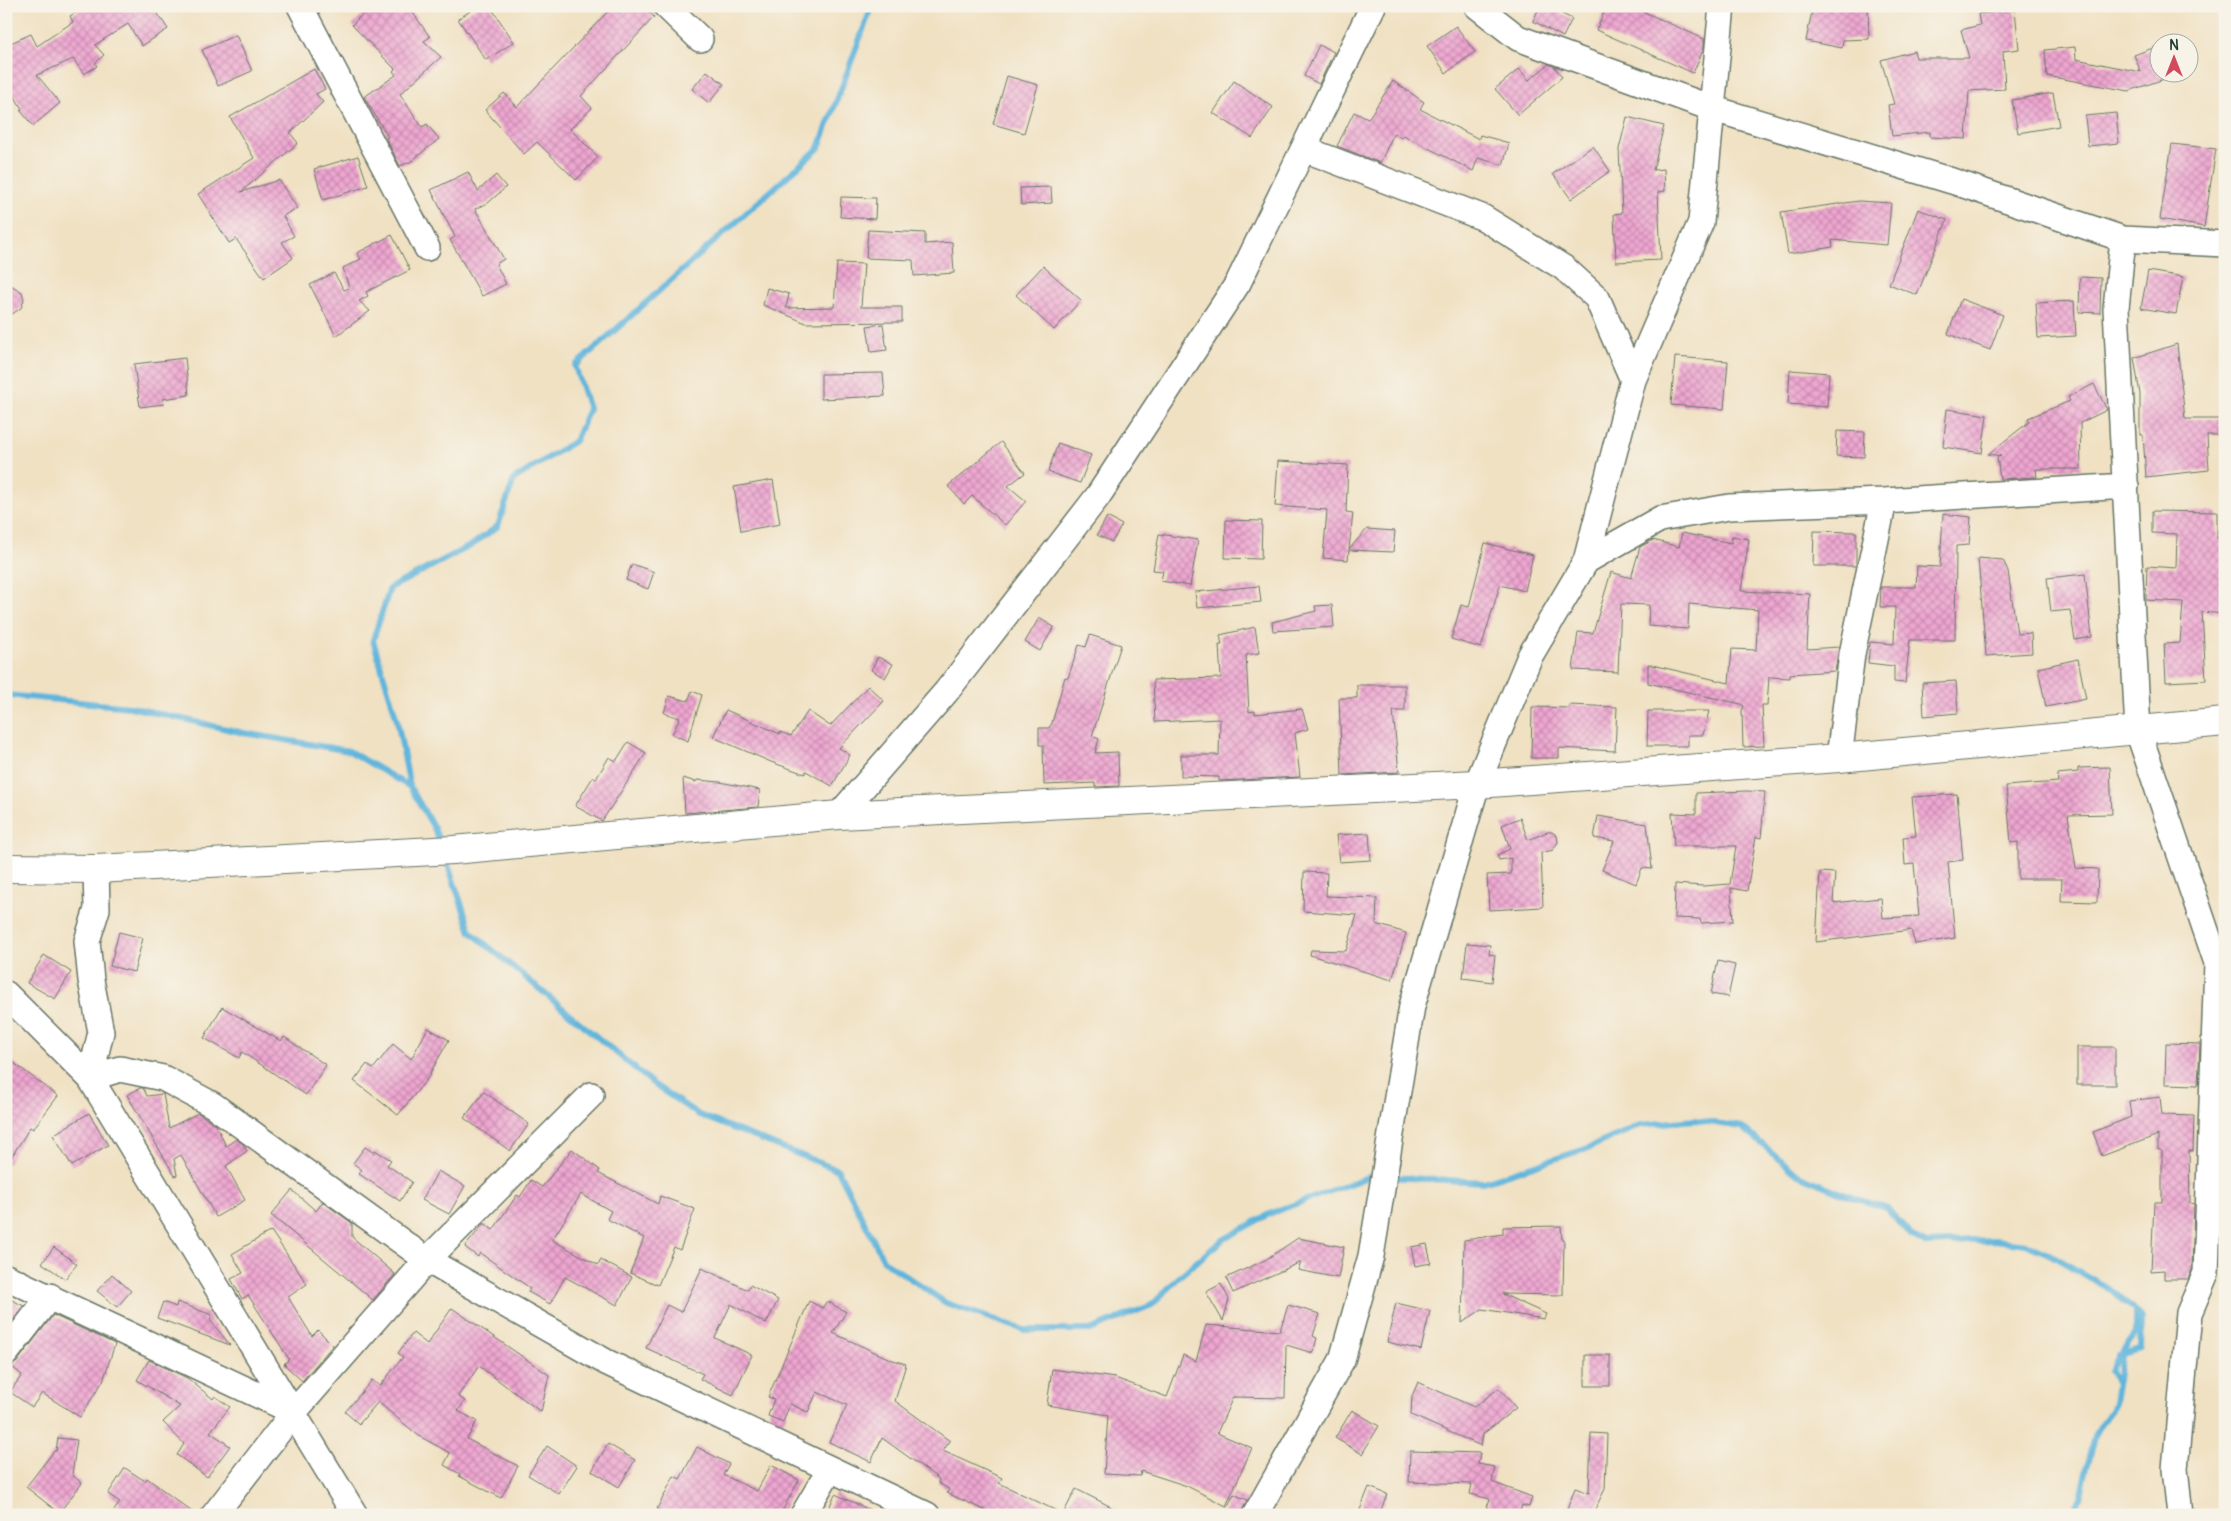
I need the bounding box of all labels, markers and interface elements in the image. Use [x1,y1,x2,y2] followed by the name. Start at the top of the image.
[2148,32,2198,82] north arrow
[2169,37,2179,54] text: N

